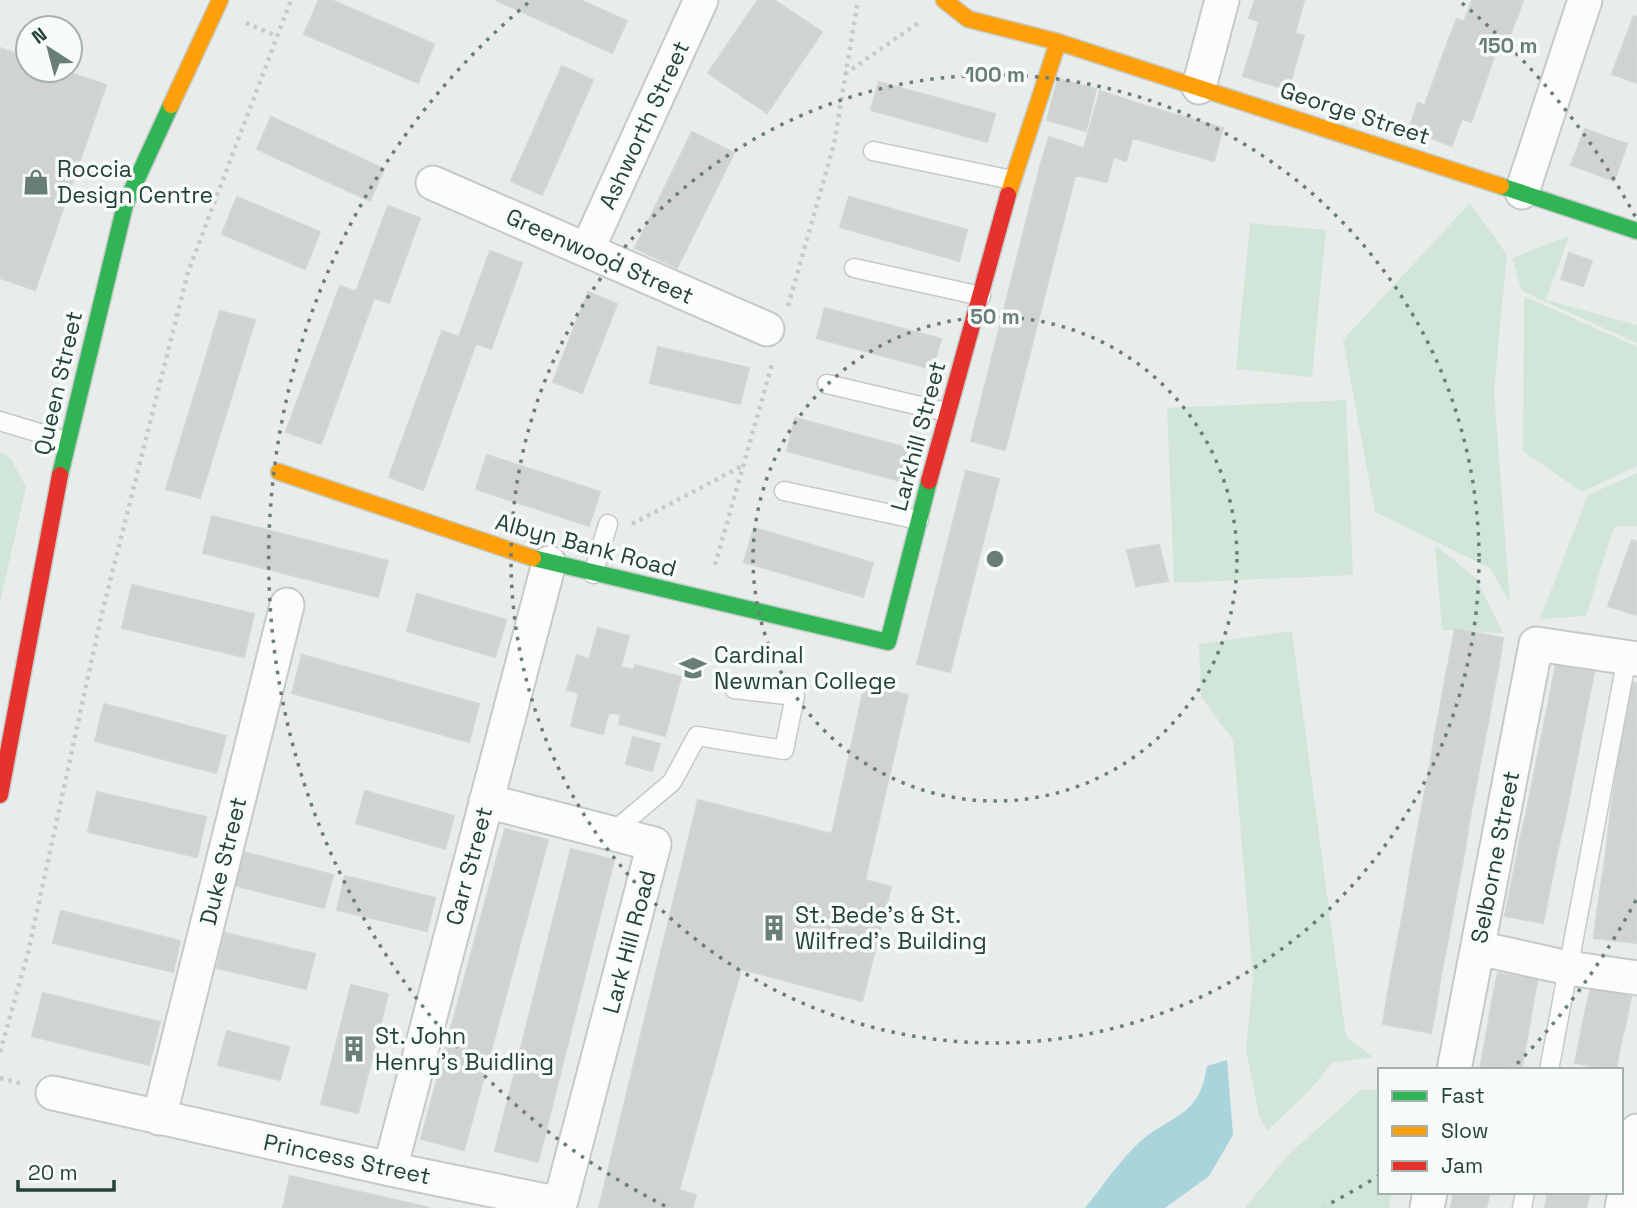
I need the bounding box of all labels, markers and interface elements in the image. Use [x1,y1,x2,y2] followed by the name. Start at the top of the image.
[14,14,84,84] north arrow
[27,22,52,50] text: N
[1479,32,1537,59] text: 150 m
[592,36,696,214] street label: Ashworth Street
[965,61,1025,88] text: 100 m
[1276,75,1434,151] street label: George Street
[57,154,213,210] place label: Roccia Design Centre
[21,167,51,197] shop icon: Roccia Design Centre
[501,201,699,311] street label: Greenwood Street
[970,303,1020,330] text: 50 m
[27,308,89,458] street label: Queen Street
[884,358,952,514] street label: Larkhill Street
[492,506,680,584] street label: Albyn Bank Road
[983,547,1007,571] centre of rings
[714,640,896,696] place label: Cardinal Newman College
[678,653,708,683] school or university icon: Cardinal Newman College
[1464,768,1526,946] street label: Selborne Street
[193,794,253,928] street label: Duke Street
[439,803,499,929] street label: Carr Street
[595,867,663,1017] street label: Lark Hill Road
[795,900,987,956] place label: St. Bede's & St. Wilfred's Building
[759,913,789,943] building icon: St. Bede's & St. Wilfred's Building
[375,1021,554,1077] place label: St. John Henry's Buidling
[339,1034,369,1064] building icon: St. John Henry's Buidling
[1378,1068,1623,1194] legend
[1441,1082,1485,1109] text: Fast
[1441,1117,1489,1144] text: Slow
[261,1127,433,1191] street label: Princess Street
[18,1148,114,1192] scale bar
[1441,1152,1483,1179] text: Jam
[28,1159,78,1186] text: 20 m

